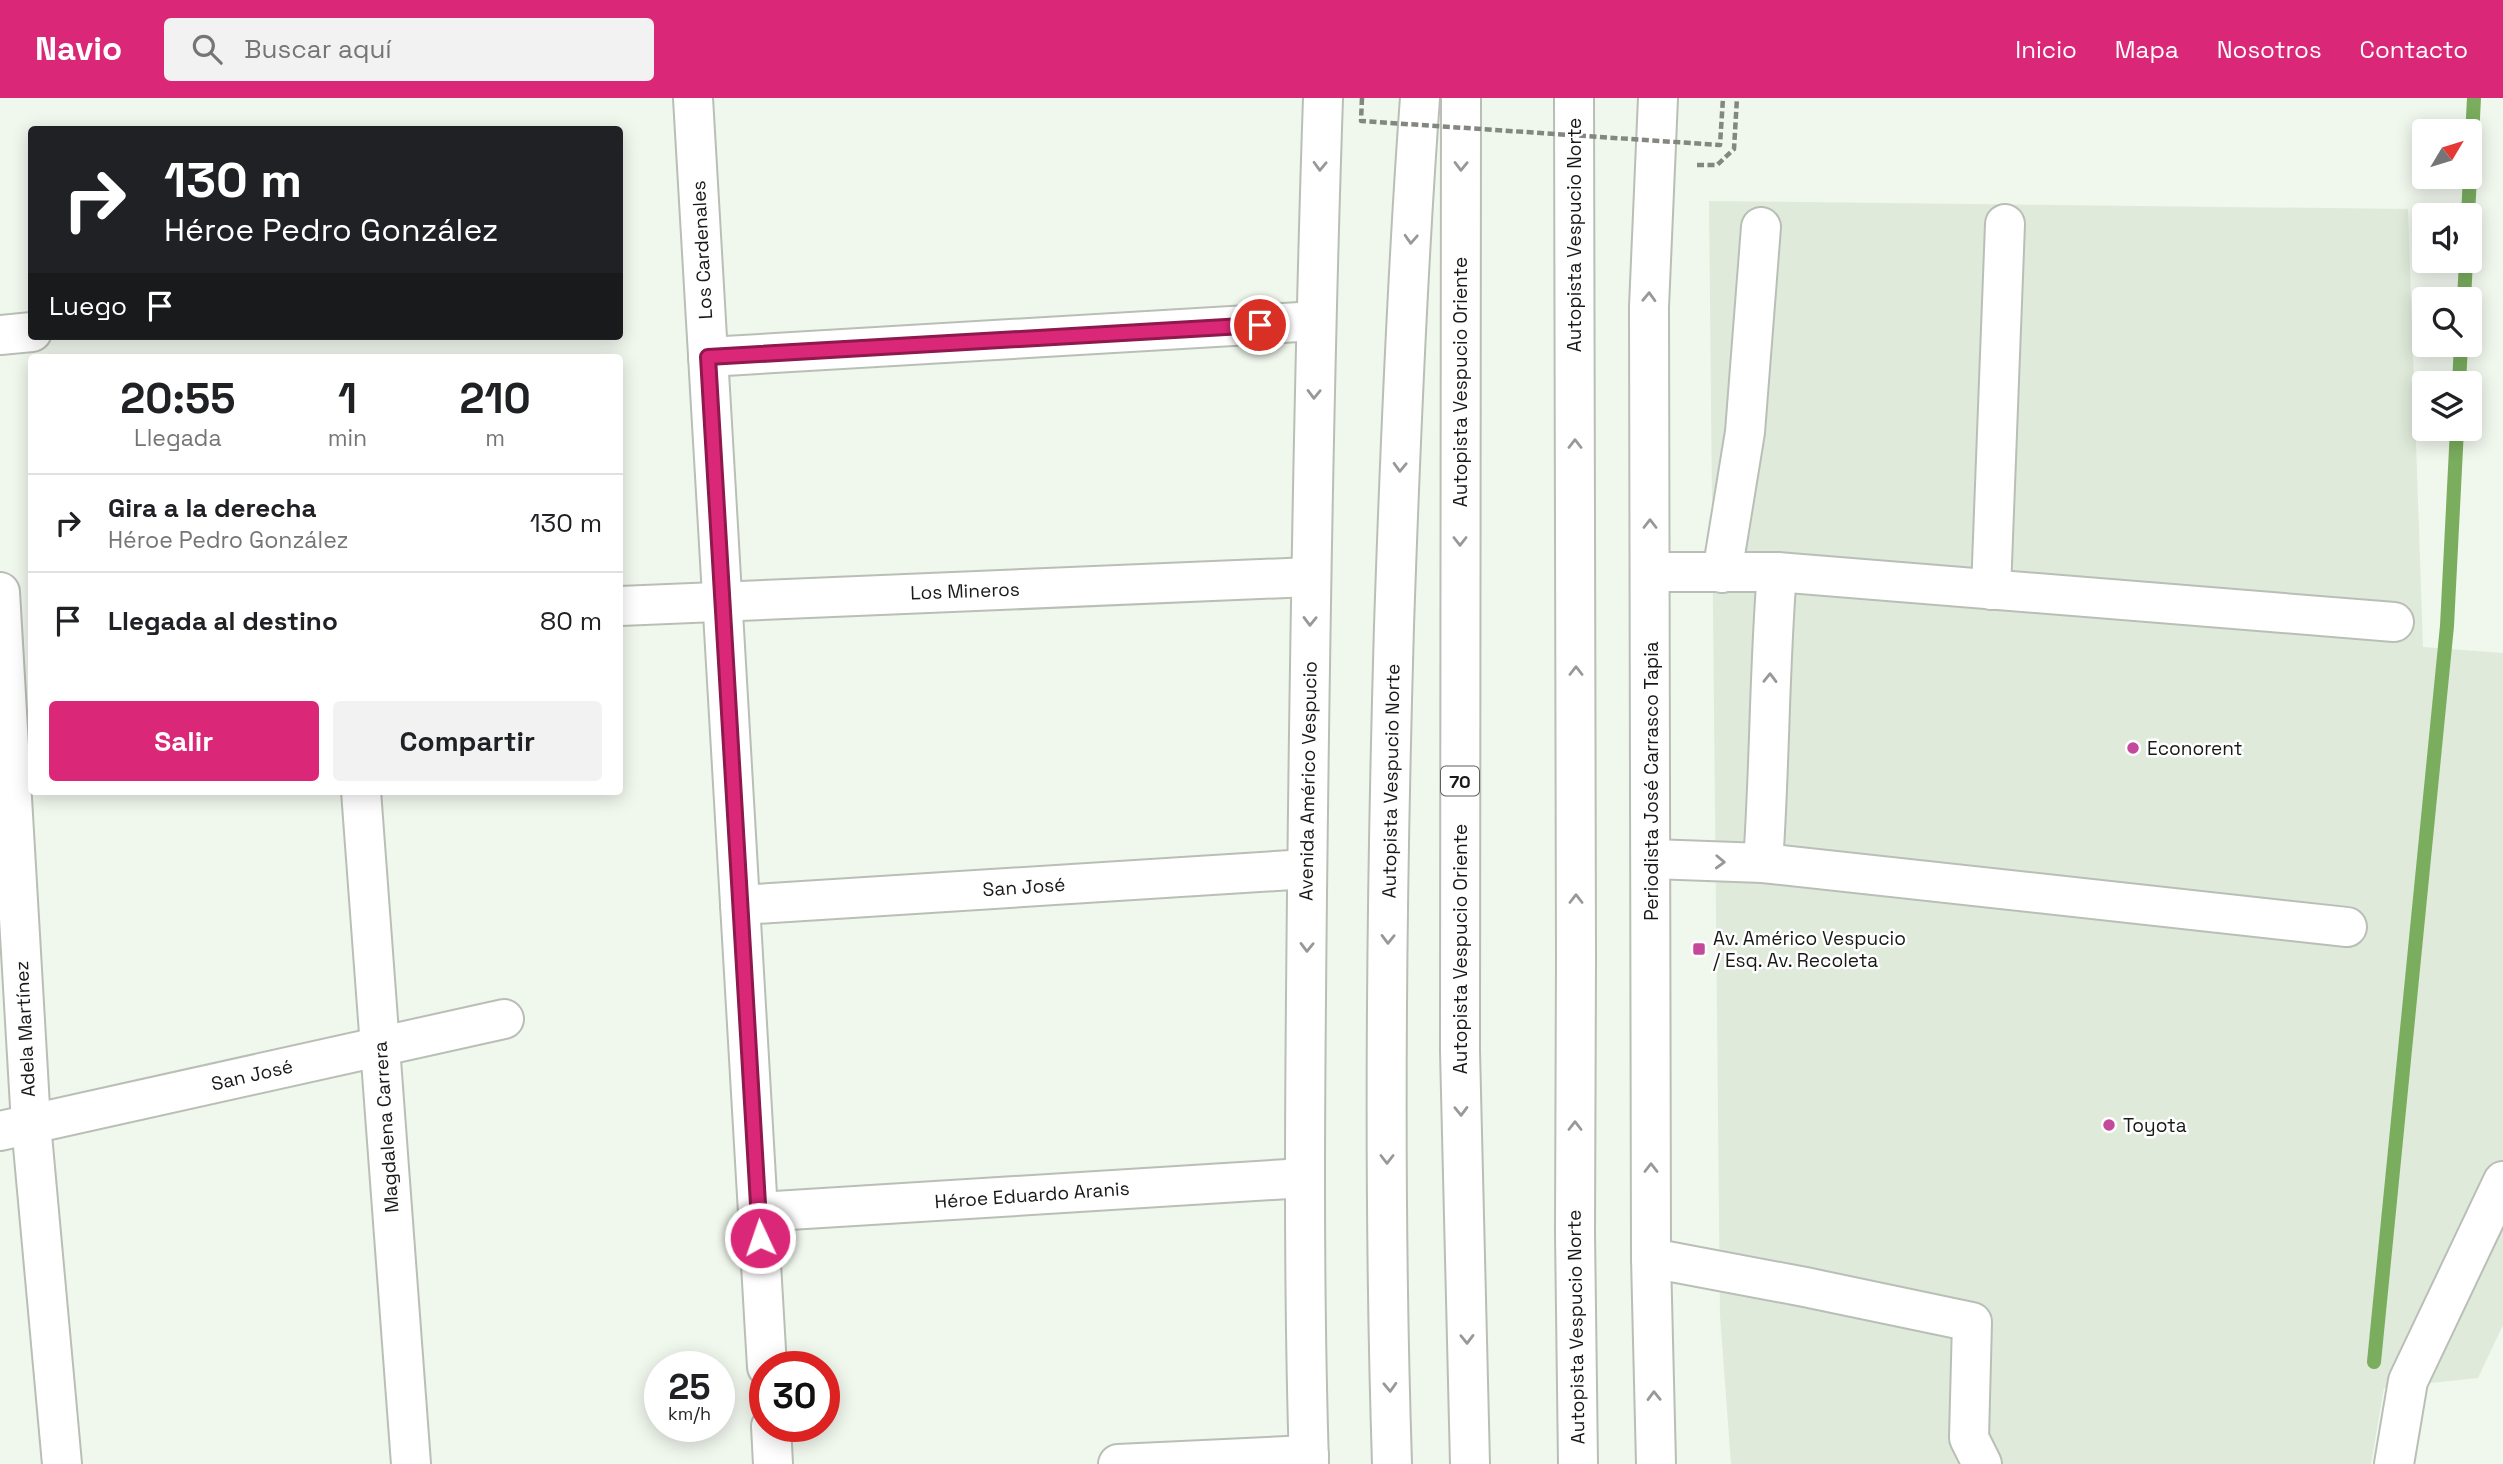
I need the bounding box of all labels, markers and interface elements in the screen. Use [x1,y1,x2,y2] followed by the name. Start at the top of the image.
[164,18,654,81] search box
[35,28,122,70] text: Navio
[188,30,226,68] icon: search
[244,32,392,66] text: Buscar aquí
[2015,34,2077,65] text: Inicio
[2115,34,2179,65] text: Mapa
[2217,34,2322,65] text: Nosotros
[2360,34,2468,65] text: Contacto
[1562,118,1587,352] street label: Autopista Vespucio Norte
[2412,119,2482,189] north arrow
[2412,119,2482,441] map controls
[164,149,302,211] text: 130 m
[49,154,140,245] icon: right
[1313,161,1328,172] one-way arrow
[1453,161,1469,172] one-way arrow
[686,180,718,320] street label: Los Cardenales
[2412,203,2482,273] button: sound
[164,210,499,250] text: Héroe Pedro González
[1404,234,1419,245] one-way arrow
[1448,257,1473,507] street label: Autopista Vespucio Oriente
[141,287,179,325] icon: arrive
[2412,287,2482,357] button: search
[49,289,127,323] text: Luego
[1642,291,1657,302] one-way arrow
[1230,295,1290,355] pin
[1241,306,1279,344] icon: arrive
[2412,371,2482,441] button: layers
[120,372,235,425] text: 20:55
[338,372,357,425] text: 1
[460,372,531,425] text: 210
[1306,389,1322,399] one-way arrow
[134,423,222,453] text: Llegada
[328,423,367,453] text: min
[485,423,505,453] text: m
[1567,438,1583,449] one-way arrow
[1392,461,1407,472] one-way arrow
[108,491,317,525] text: Gira a la derecha
[49,504,87,542] icon: right
[530,506,602,540] text: 130 m
[1642,519,1658,529] one-way arrow
[108,525,348,555] text: Héroe Pedro González
[1452,535,1467,546] one-way arrow
[910,577,1020,605] street label: Los Mineros
[49,602,87,640] icon: arrive
[108,604,338,638] text: Llegada al destino
[540,604,602,638] text: 80 m
[1302,616,1318,627] one-way arrow
[1639,641,1664,921] street label: Periodista José Carrasco Tapia
[1293,661,1323,901] street label: Avenida Américo Vespucio
[1376,663,1406,899] street label: Autopista Vespucio Norte
[1568,666,1583,677] one-way arrow
[1763,673,1778,684] one-way arrow
[49,701,319,781] button: Salir
[333,701,602,781] button: Compartir
[2147,736,2242,761] place label: Econorent
[2125,740,2141,756] marker: Econorent
[1441,766,1479,796] road number: 70
[1448,824,1473,1074] street label: Autopista Vespucio Oriente
[1715,854,1726,869] one-way arrow
[982,872,1066,902] street label: San José
[1568,893,1584,904] one-way arrow
[1713,926,1906,973] place label: Av. Américo Vespucio / Esq. Av. Recoleta
[1380,934,1395,945] one-way arrow
[1299,941,1314,952] one-way arrow
[1691,941,1707,957] marker: Av. Américo Vespucio / Esq. Av. Recoleta
[9,960,41,1098] street label: Adela Martínez
[368,1040,404,1214] street label: Magdalena Carrera
[209,1053,295,1097] street label: San José
[1454,1106,1469,1117] one-way arrow
[2123,1113,2187,1138] place label: Toyota
[2101,1117,2117,1133] marker: Toyota
[1567,1121,1583,1131] one-way arrow
[1379,1154,1395,1165] one-way arrow
[1643,1163,1659,1173] one-way arrow
[934,1176,1130,1214] street label: Héroe Eduardo Aranis
[723,1201,797,1275] position arrow
[1561,1209,1591,1445] street label: Autopista Vespucio Norte
[1459,1334,1475,1344] one-way arrow
[749,1351,840,1442] speed limit sign: 30
[669,1365,710,1409] text: 25
[1382,1381,1397,1392] one-way arrow
[1646,1390,1662,1401] one-way arrow
[668,1402,711,1425] text: km/h

